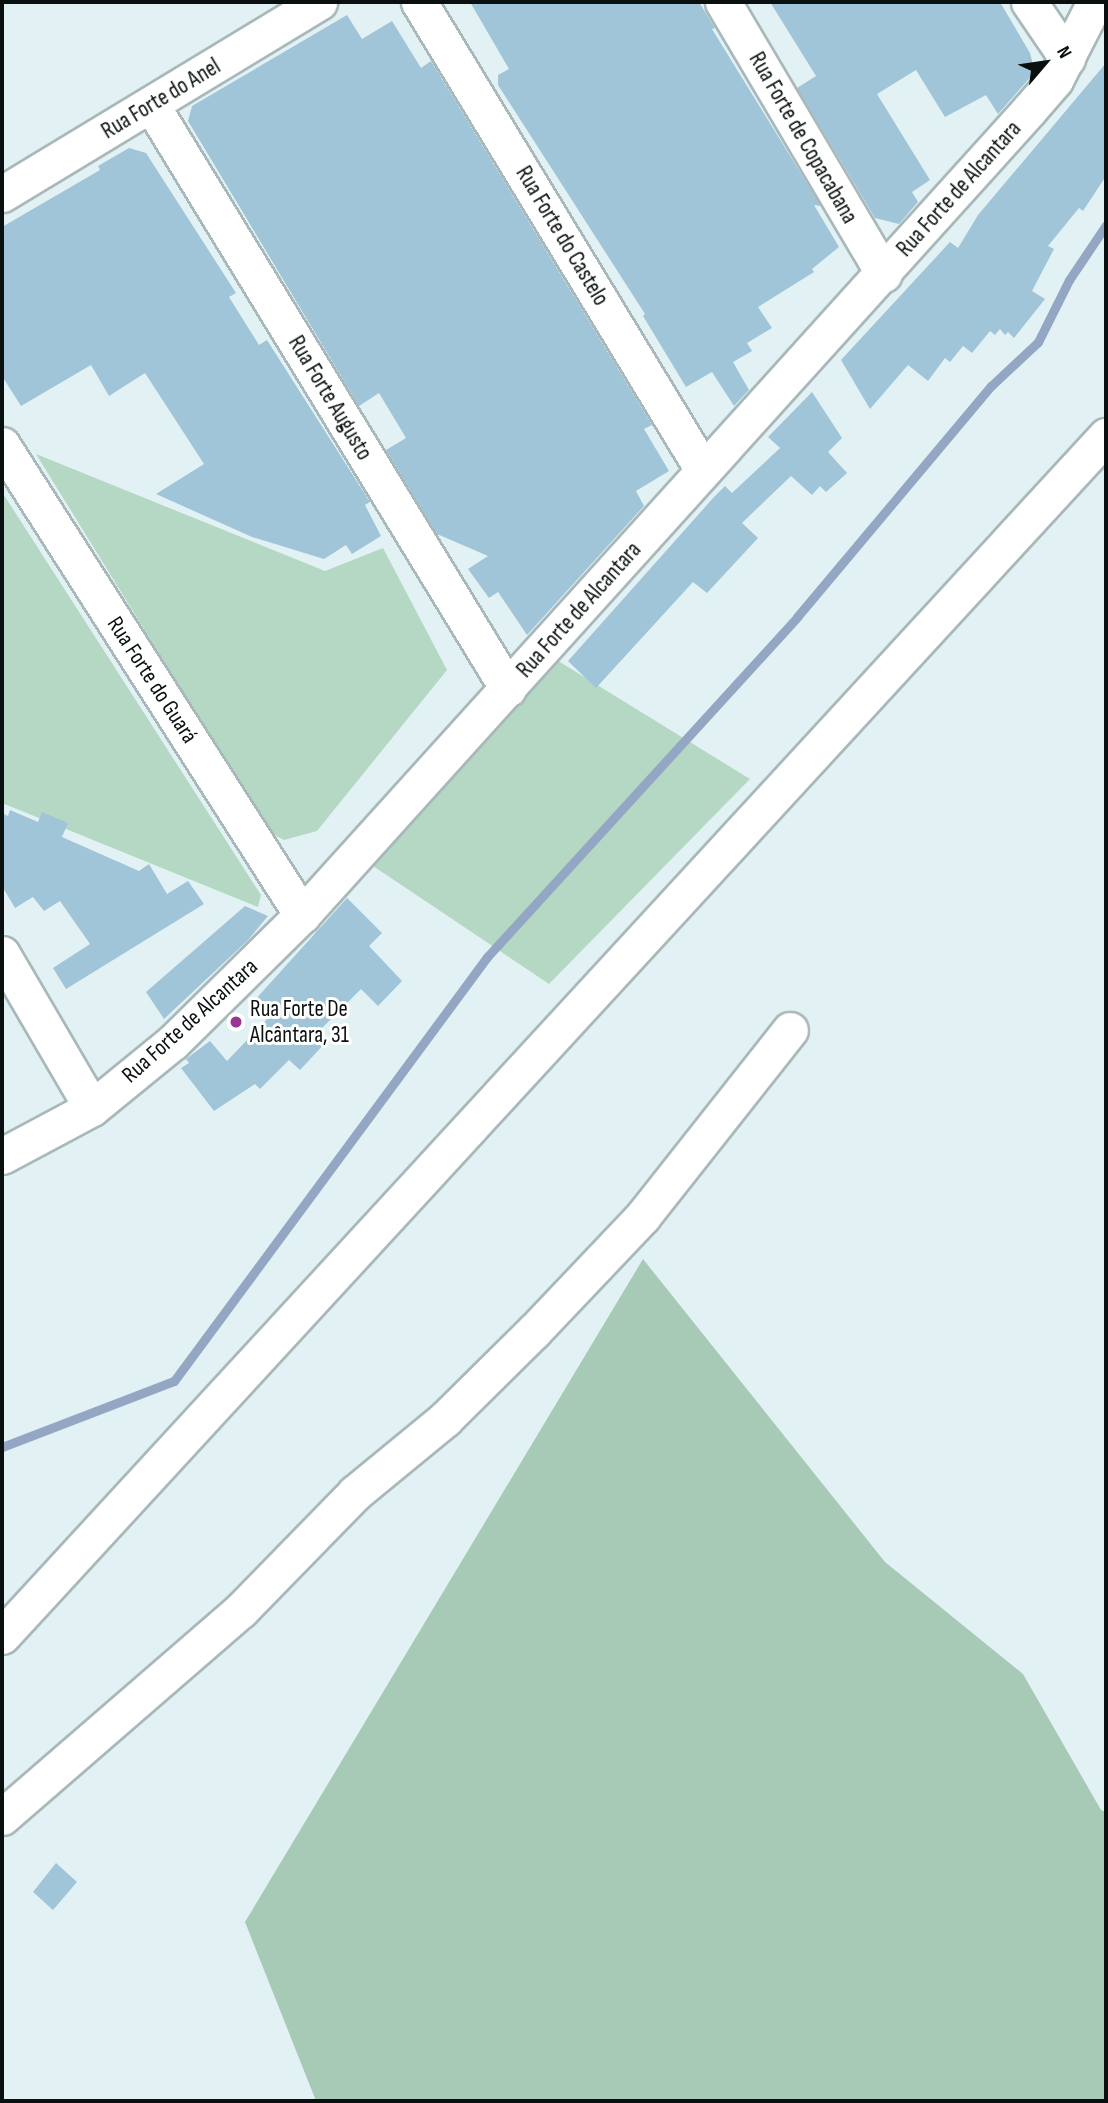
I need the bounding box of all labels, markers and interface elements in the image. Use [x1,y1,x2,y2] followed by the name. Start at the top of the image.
[1010,28,1080,98] north arrow
[1051,43,1076,63] text: N
[743,47,863,229] street label: Rua Forte de Copacabana
[97,53,225,145] street label: Rua Forte do Anel
[891,116,1027,262] street label: Rua Forte de Alcantara
[510,161,614,311] street label: Rua Forte do Castelo
[282,331,378,465] street label: Rua Forte Augusto
[511,537,647,683] street label: Rua Forte de Alcantara
[101,612,203,748] street label: Rua Forte do Guará
[117,953,263,1089] street label: Rua Forte de Alcantara
[250,995,349,1049] place label: Rua Forte De Alcântara, 31
[228,1014,244,1030] marker: Rua Forte De Alcântara, 31

